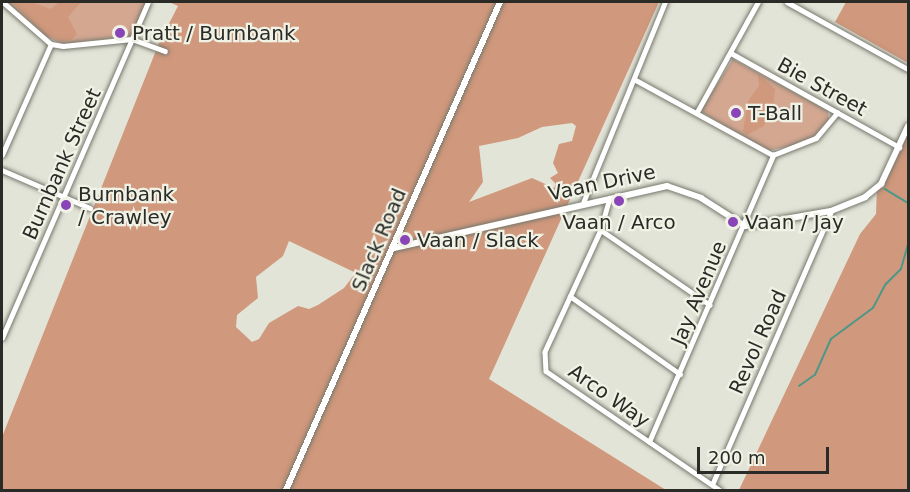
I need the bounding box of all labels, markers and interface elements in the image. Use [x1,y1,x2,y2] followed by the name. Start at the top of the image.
[132,21,295,45] place label: Pratt / Burnbank
[113,26,127,40] marker: Pratt / Burnbank
[773,53,871,121] street label: Bie Street
[18,85,106,243] street label: Burnbank Street
[748,101,802,125] place label: T-Ball
[729,106,743,120] marker: T-Ball
[546,160,658,206] street label: Vaan Drive
[78,182,174,229] place label: Burnbank / Crawley
[347,185,411,295] street label: Slack Road
[612,194,626,208] marker: Vaan / Arco
[59,198,73,212] marker: Burnbank / Crawley
[562,210,676,234] place label: Vaan / Arco
[745,210,844,234] place label: Vaan / Jay
[726,215,740,229] marker: Vaan / Jay
[417,228,539,252] place label: Vaan / Slack
[398,233,412,247] marker: Vaan / Slack
[666,237,732,349] street label: Jay Avenue
[724,286,792,398] street label: Revol Road
[564,359,654,433] street label: Arco Way
[700,435,832,473] scale bar
[708,447,766,468] text: 200 m

